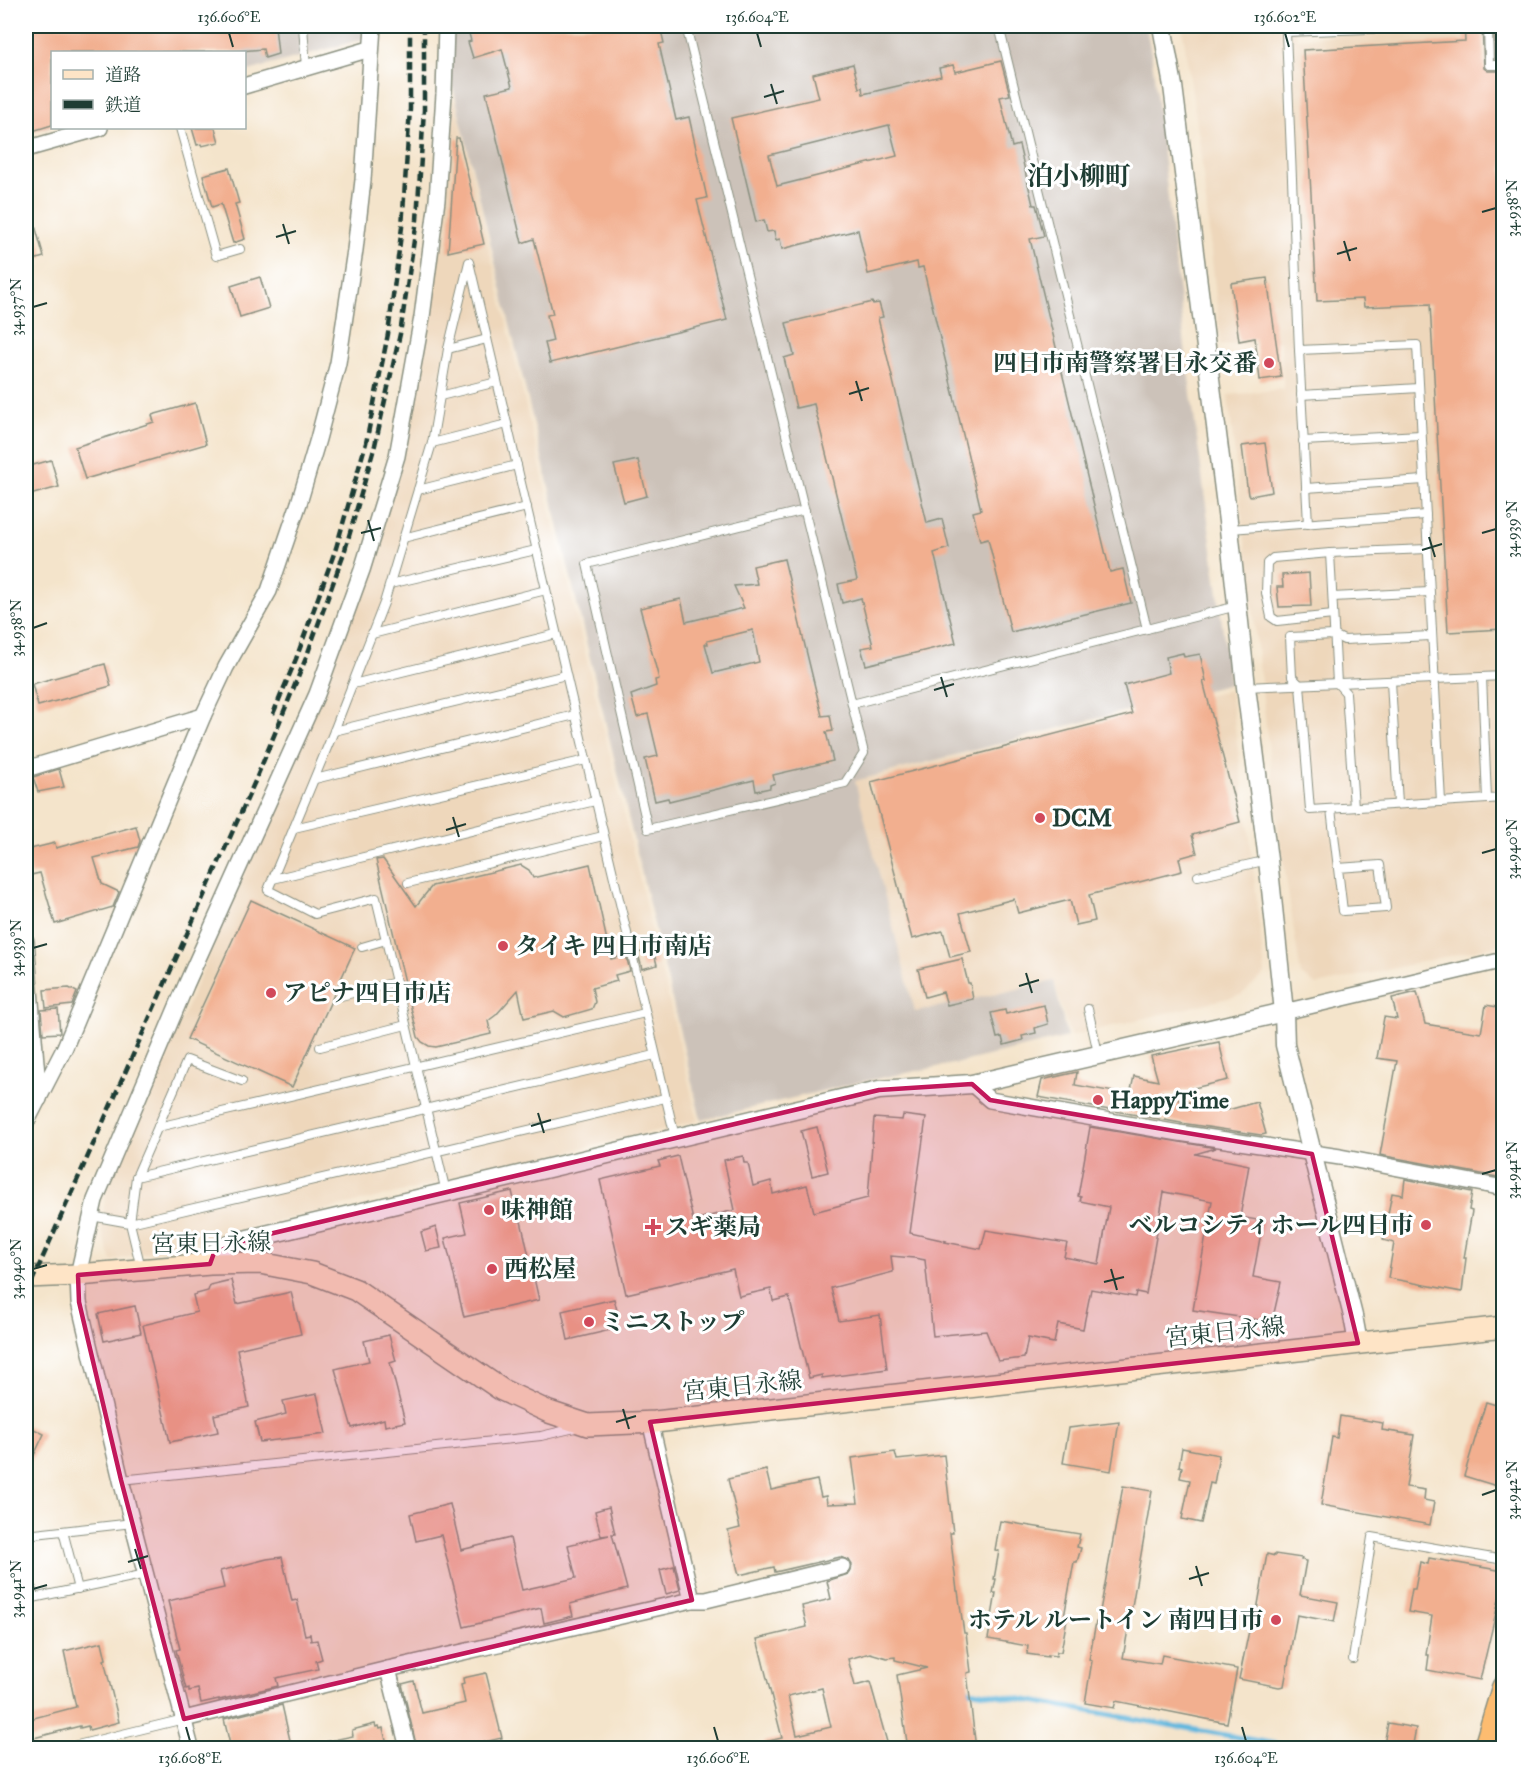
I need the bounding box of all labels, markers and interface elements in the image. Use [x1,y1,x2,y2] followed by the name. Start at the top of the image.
[197,8,261,26] text: 136.606°E
[725,8,789,26] text: 136.604°E
[1254,8,1317,26] text: 136.602°E
[51,51,246,129] legend
[105,64,141,86] text: 道路
[105,94,141,116] text: 鉄道
[1027,160,1131,192] district label: 泊小柳町
[1503,179,1521,237] text: 34.938°N
[7,278,25,336] text: 34.937°N
[993,348,1257,378] place label: 四日市南警察署日永交番
[1262,356,1276,370] marker: 四日市南警察署日永交番
[1503,500,1521,558] text: 34.939°N
[7,599,25,657] text: 34.938°N
[1052,803,1112,833] place label: DCM
[1033,811,1047,825] marker: DCM
[1503,818,1521,880] text: 34.940°N
[7,919,25,977] text: 34.939°N
[515,931,712,961] place label: タイキ 四日市南店
[496,939,510,953] marker: タイキ 四日市南店
[283,978,451,1008] place label: アピナ四日市店
[264,986,278,1000] marker: アピナ四日市店
[1110,1085,1229,1115] place label: HappyTime
[1091,1093,1105,1107] marker: HappyTime
[1503,1141,1521,1199] text: 34.941°N
[501,1195,573,1225] place label: 味神館
[482,1203,496,1217] marker: 味神館
[1128,1210,1414,1240] place label: ベルコシティホール四日市
[665,1212,761,1242] place label: スギ薬局
[1419,1218,1433,1232] marker: ベルコシティホール四日市
[646,1220,660,1234] marker: スギ薬局
[151,1227,271,1259] street label: 宮東日永線
[7,1238,25,1300] text: 34.940°N
[504,1254,576,1284] place label: 西松屋
[485,1262,499,1276] marker: 西松屋
[601,1307,745,1337] place label: ミニストップ
[1164,1311,1286,1353] street label: 宮東日永線
[582,1315,596,1329] marker: ミニストップ
[681,1365,803,1407] street label: 宮東日永線
[1503,1460,1521,1520] text: 34.942°N
[7,1560,25,1618] text: 34.941°N
[968,1605,1264,1635] place label: ホテル ルートイン 南四日市
[1269,1613,1283,1627] marker: ホテル ルートイン 南四日市
[158,1749,222,1767] text: 136.608°E
[686,1749,750,1767] text: 136.606°E
[1214,1749,1278,1767] text: 136.604°E

